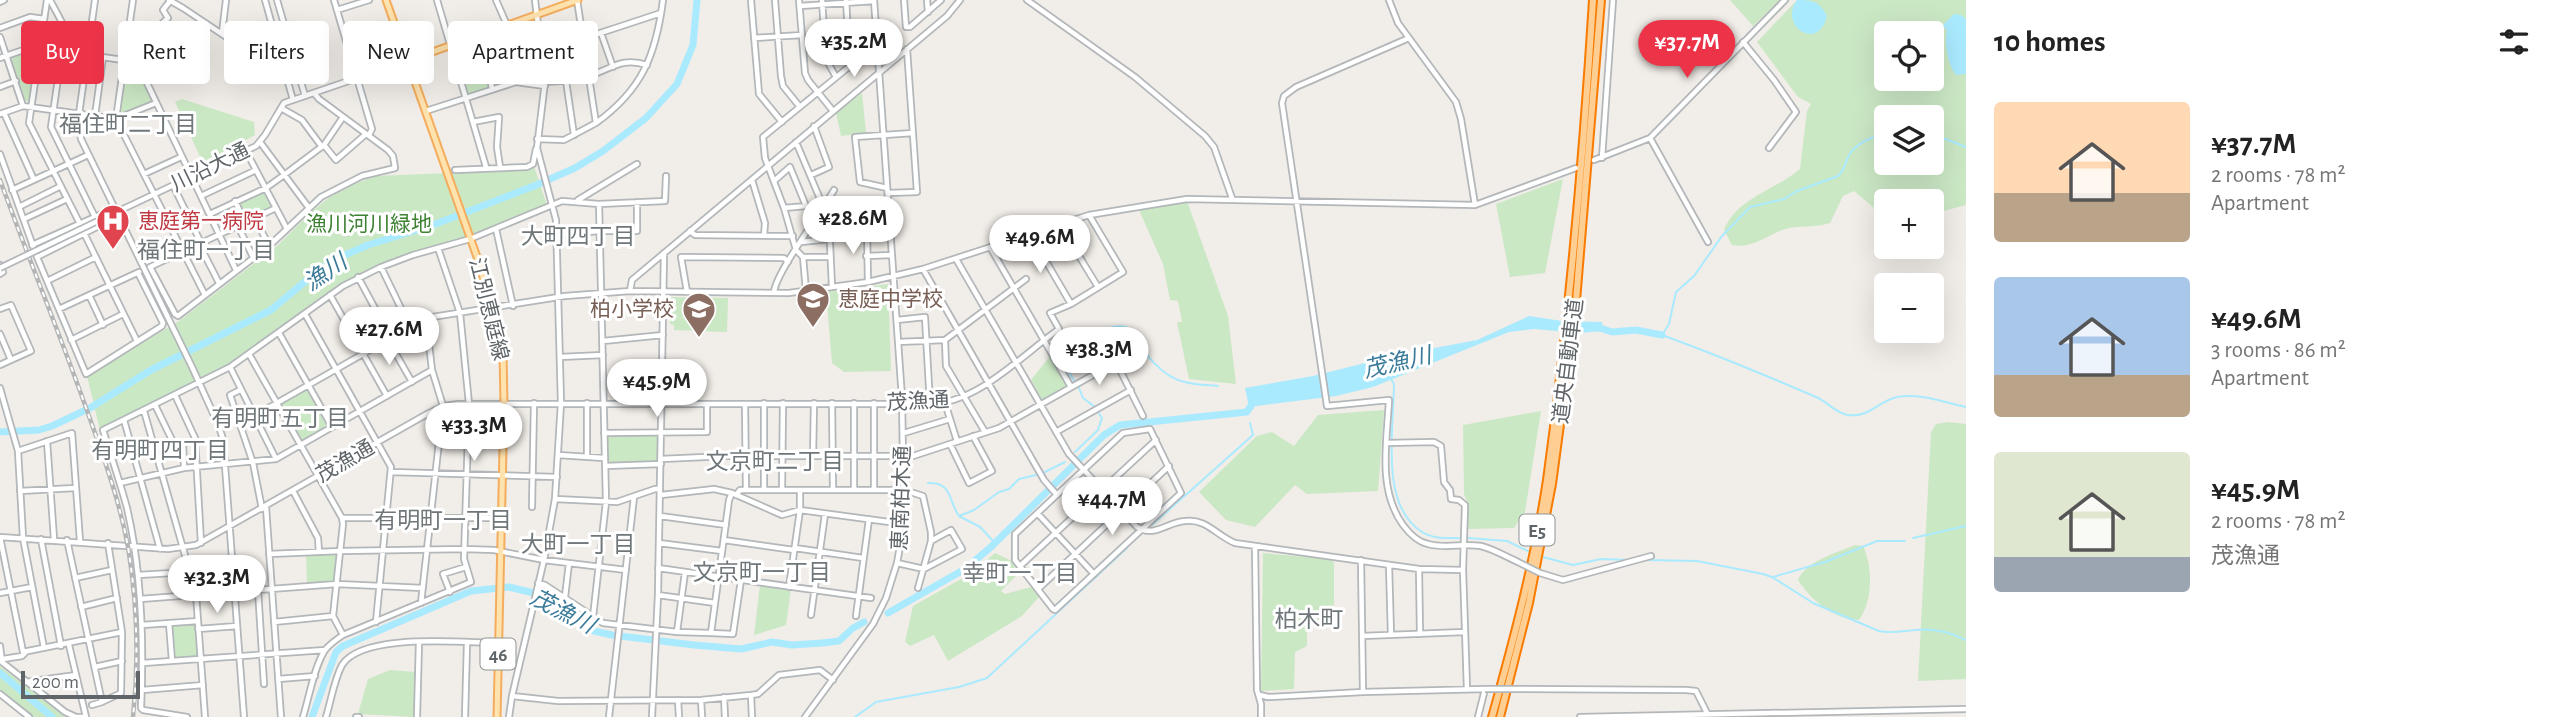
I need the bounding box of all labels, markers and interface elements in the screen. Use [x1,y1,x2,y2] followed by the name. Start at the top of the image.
[797,20,911,79] pin: ¥35.2M
[1630,20,1744,80] pin: ¥37.7M
[21,21,104,84] chip: Buy
[118,21,210,84] chip: Rent
[224,21,329,84] chip: Filters
[343,21,434,84] chip: New
[448,21,598,84] chip: Apartment
[1874,21,1944,343] map controls
[1874,21,1944,91] button: locate
[2495,23,2533,61] icon: filters
[1994,27,2105,57] text: 10 homes
[821,30,887,53] text: ¥35.2M
[1654,31,1720,54] text: ¥37.7M
[1874,105,1944,175] button: layers
[59,112,197,137] district label: 福住町二丁目
[2211,129,2296,159] text: ¥37.7M
[2050,130,2134,214] icon: home
[167,139,253,195] street label: 川沿大通
[2211,164,2346,187] text: 2 rooms · 78 m²
[1874,189,1944,259] button: +
[2211,192,2309,215] text: Apartment
[796,196,910,256] pin: ¥28.6M
[94,202,132,251] hospital icon: 恵庭第一病院
[819,207,887,230] text: ¥28.6M
[138,210,264,232] place label: 恵庭第一病院
[306,213,432,235] park label: 漁川河川緑地
[983,216,1097,275] pin: ¥49.6M
[521,224,636,249] district label: 大町四丁目
[1005,226,1075,249] text: ¥49.6M
[137,238,275,263] district label: 福住町一丁目
[299,248,354,296] water label: 漁川
[466,255,512,363] street label: 江別恵庭線
[1874,273,1944,343] button: −
[794,280,832,329] school or university icon: 恵庭中学校
[838,288,943,310] place label: 恵庭中学校
[680,290,718,339] school or university icon: 柏小学校
[1549,297,1587,425] street label: 道央自動車道
[590,298,674,320] place label: 柏小学校
[2211,304,2302,334] text: ¥49.6M
[2050,305,2134,389] icon: home
[332,308,446,367] pin: ¥27.6M
[355,318,423,341] text: ¥27.6M
[1042,328,1156,387] pin: ¥38.3M
[1066,338,1132,361] text: ¥38.3M
[2211,339,2346,362] text: 3 rooms · 86 m²
[1361,342,1436,382] water label: 茂漁川
[600,360,714,419] pin: ¥45.9M
[2211,367,2309,390] text: Apartment
[623,370,691,393] text: ¥45.9M
[886,388,950,414] street label: 茂漁通
[417,404,531,463] pin: ¥33.3M
[211,406,349,431] district label: 有明町五丁目
[441,414,507,437] text: ¥33.3M
[312,436,378,486] street label: 茂漁通
[91,438,229,463] district label: 有明町四丁目
[888,445,914,551] street label: 恵南柏木通
[706,449,844,474] district label: 文京町二丁目
[2211,475,2300,505] text: ¥45.9M
[1055,477,1169,537] pin: ¥44.7M
[2050,480,2134,564] icon: home
[1078,488,1146,511] text: ¥44.7M
[374,508,512,533] district label: 有明町一丁目
[2211,510,2346,533] text: 2 rooms · 78 m²
[1520,514,1554,545] road number: E5
[521,532,636,557] district label: 大町一丁目
[2211,545,2280,568] text: 茂漁通
[160,556,274,615] pin: ¥32.3M
[693,560,831,585] district label: 文京町一丁目
[963,561,1078,586] district label: 幸町一丁目
[184,566,250,589] text: ¥32.3M
[526,585,602,640] water label: 茂漁川
[1275,607,1344,632] district label: 柏木町
[480,638,516,670] road number: 46
[21,668,140,700] scale bar
[32,673,79,692] text: 200 m

